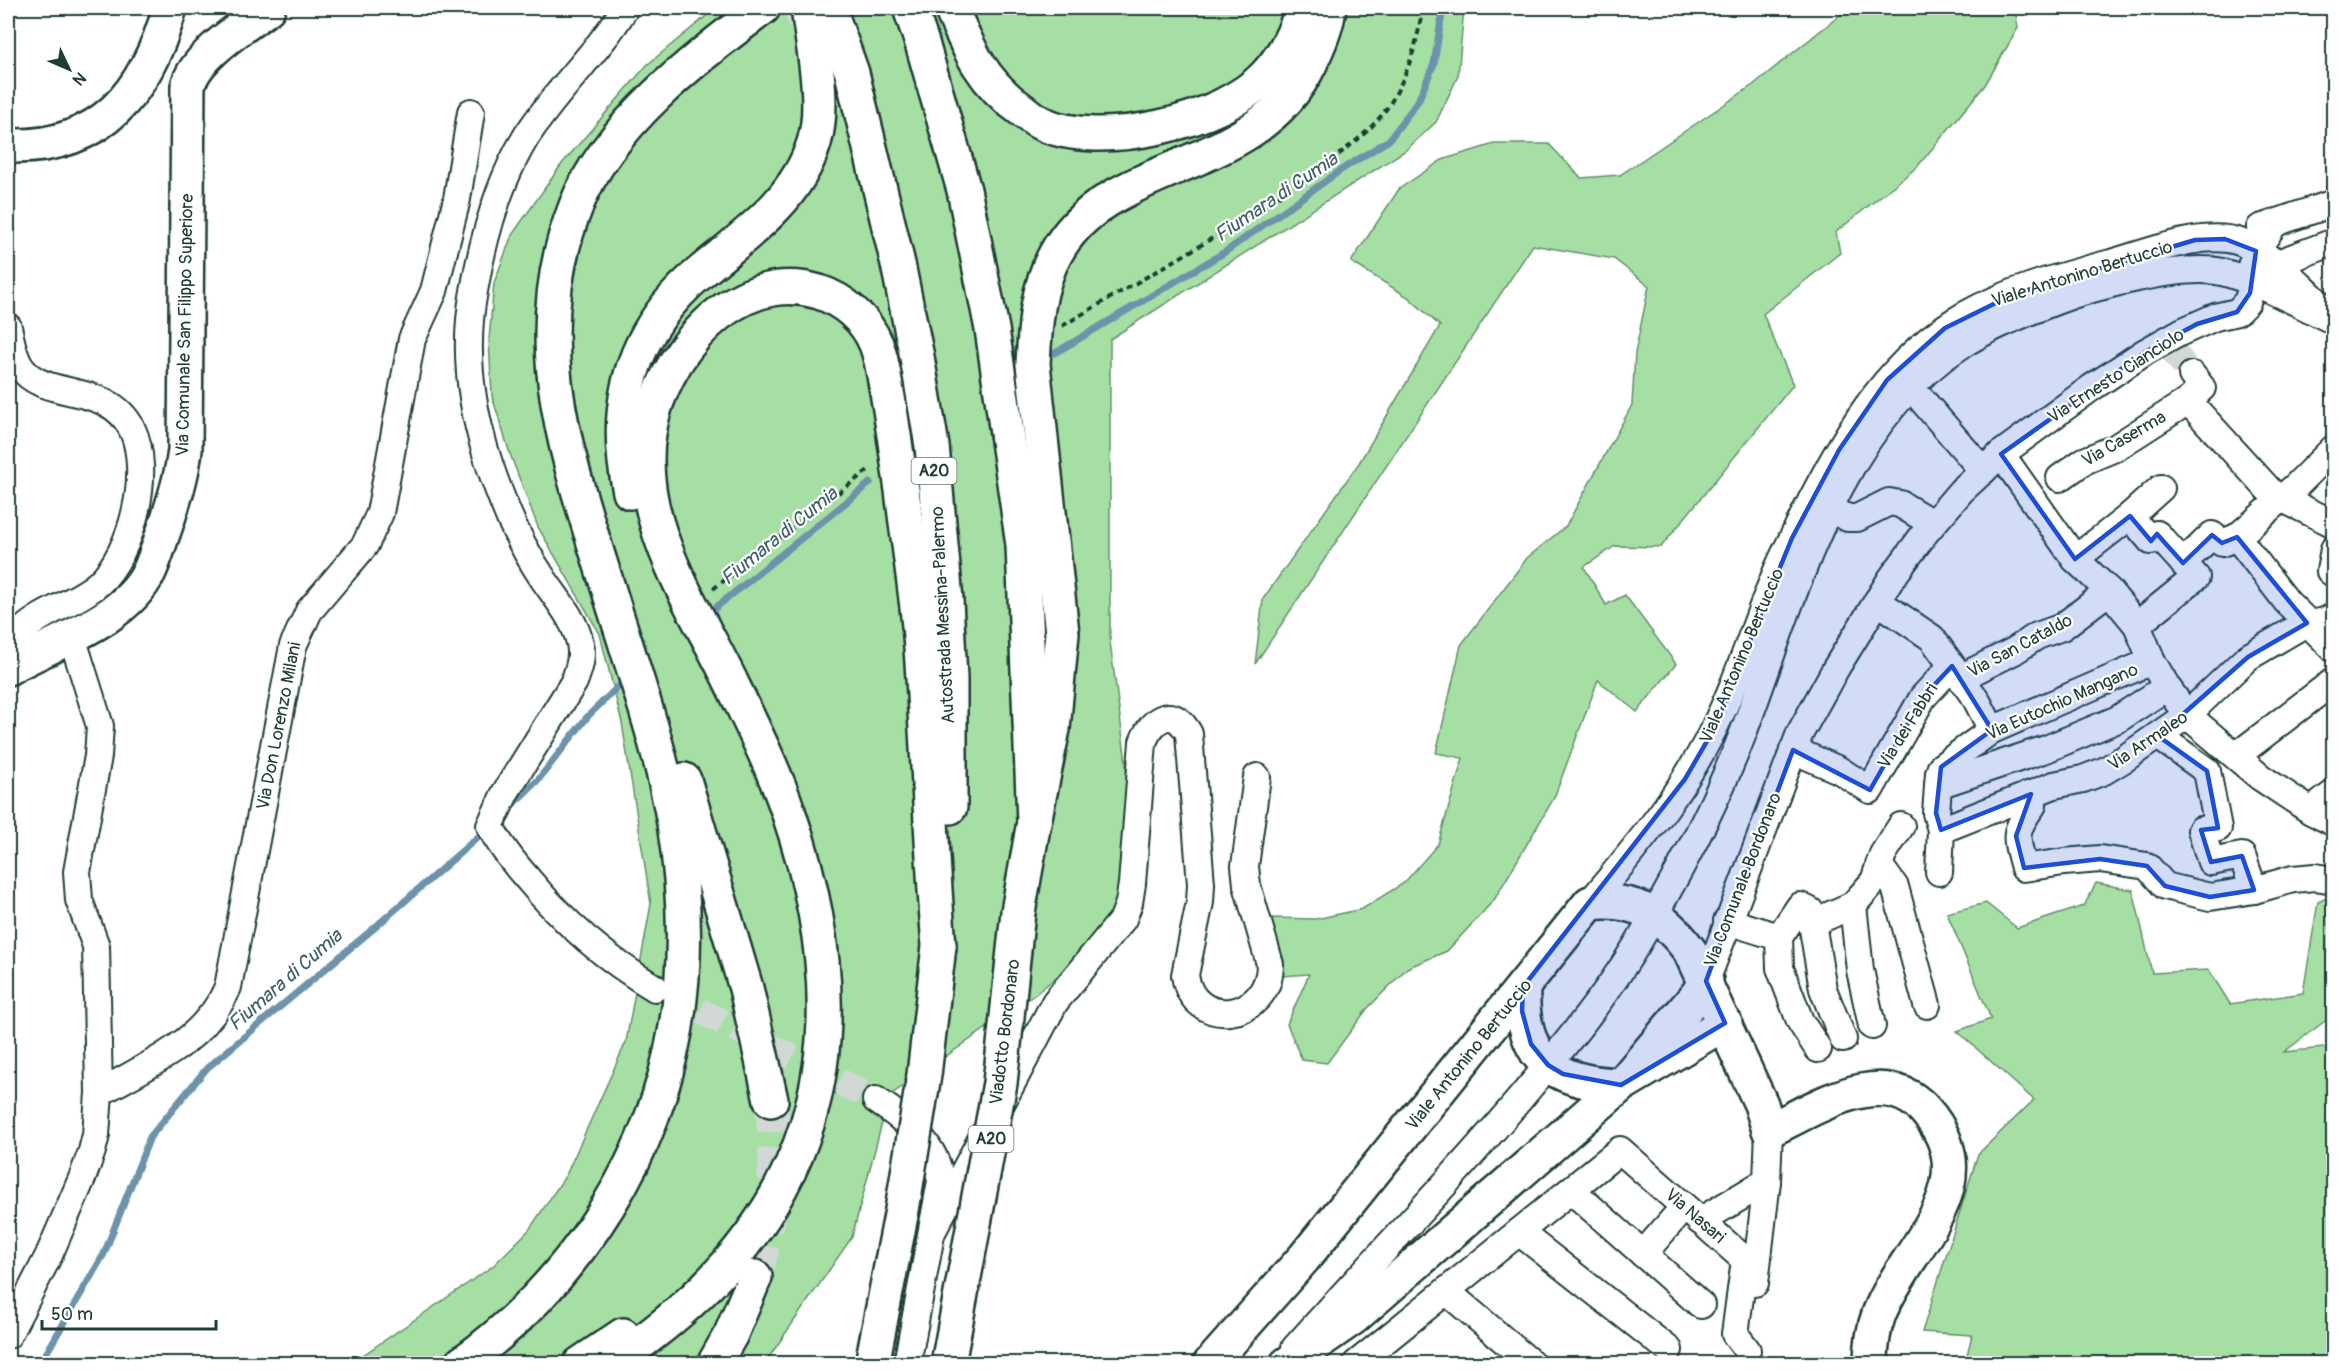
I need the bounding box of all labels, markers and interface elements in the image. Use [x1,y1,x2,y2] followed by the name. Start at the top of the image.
[39,39,99,99] north arrow
[68,68,90,90] text: N
[1210,146,1344,247] water label: Fiumara di Cumia
[171,193,199,457] street label: Via Comunale San Filippo Superiore
[1989,235,2176,313] street label: Viale Antonino Bertuccio
[2043,323,2189,429] street label: Via Ernesto Cianciolo
[2078,406,2170,472] street label: Via Caserma
[912,458,956,484] road number: A20
[716,480,844,591] water label: Fiumara di Cumia
[926,505,960,724] street label: Autostrada Messina-Palermo
[1695,565,1789,747] street label: Viale Antonino Bertuccio
[1964,609,2077,683] street label: Via San Cataldo
[251,640,307,812] street label: Via Don Lorenzo Milani
[1982,658,2142,746] street label: Via Eutochio Mangano
[1873,679,1943,773] street label: Via dei Fabbri
[2104,706,2193,776] street label: Via Armaleo
[1699,789,1787,971] street label: Via Comunale Bordonaro
[223,923,348,1036] water label: Fiumara di Cumia
[985,957,1025,1106] street label: Viadotto Bordonaro
[1401,974,1537,1135] street label: Viale Antonino Bertuccio
[968,1126,1014,1152] road number: A20
[1660,1183,1730,1249] street label: Via Nasari
[42,1293,216,1331] scale bar
[51,1303,93,1326] text: 50 m

